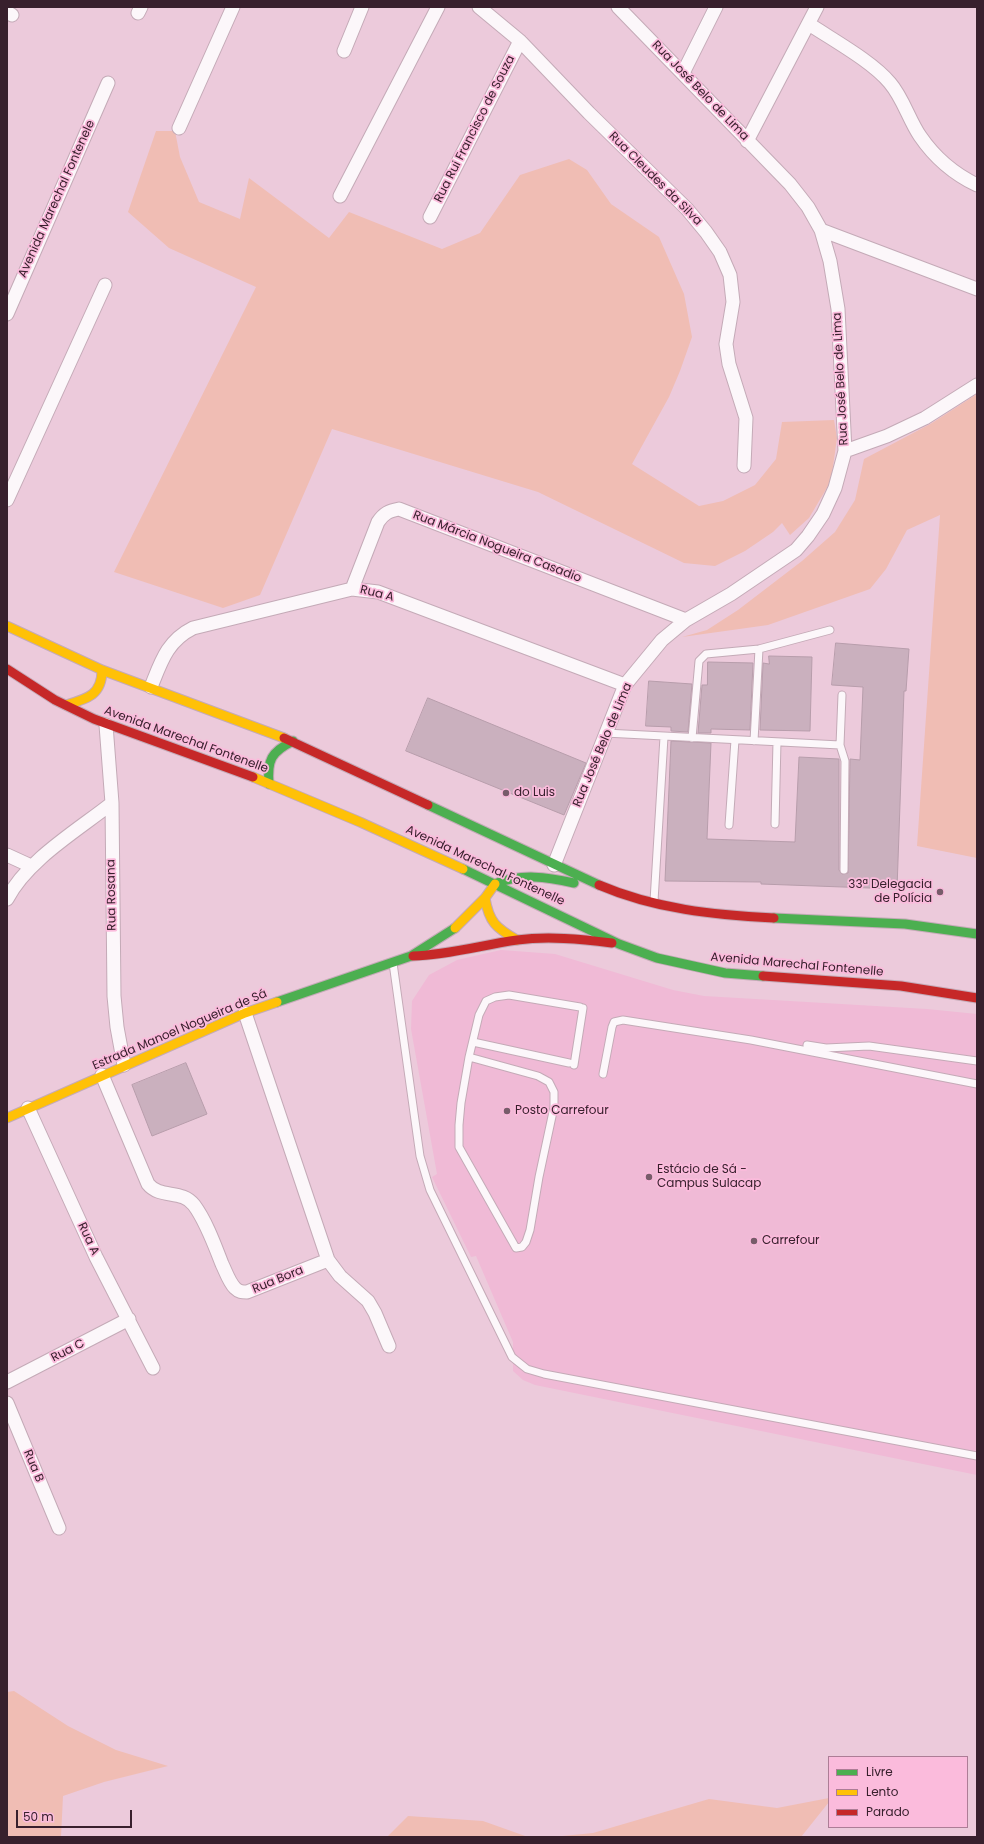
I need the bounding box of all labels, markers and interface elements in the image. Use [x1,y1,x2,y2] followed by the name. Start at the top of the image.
[649,38,751,144] street label: Rua José Belo de Lima
[432,53,518,205] street label: Rua Rui Francisco de Souza
[16,118,98,280] street label: Avenida Marechal Fontenele
[605,129,705,229] street label: Rua Cleudes da Silva
[830,312,852,446] street label: Rua José Belo de Lima
[411,508,583,586] street label: Rua Márcia Nogueira Casadio
[359,583,395,605] street label: Rua A
[570,681,636,809] street label: Rua José Belo de Lima
[102,704,270,776] street label: Avenida Marechal Fontenelle
[514,786,555,800] place label: do Luis
[501,788,511,798] marker: do Luis
[403,823,567,909] street label: Avenida Marechal Fontenelle
[104,859,120,931] street label: Rua Rosana
[848,878,932,906] place label: 33ª Delegacia de Polícia
[935,887,945,897] marker: 33ª Delegacia de Polícia
[710,950,884,980] street label: Avenida Marechal Fontenelle
[91,987,269,1073] street label: Estrada Manoel Nogueira de Sá
[515,1104,609,1118] place label: Posto Carrefour
[502,1106,512,1116] marker: Posto Carrefour
[657,1163,761,1191] place label: Estácio de Sá - Campus Sulacap
[644,1172,654,1182] marker: Estácio de Sá - Campus Sulacap
[74,1220,102,1258] street label: Rua A
[762,1234,820,1248] place label: Carrefour
[749,1236,759,1246] marker: Carrefour
[250,1263,306,1297] street label: Rua Bora
[49,1337,87,1365] street label: Rua C
[20,1448,46,1484] street label: Rua B
[828,1756,968,1828] legend
[866,1763,893,1780] text: Livre
[866,1783,898,1800] text: Lento
[18,1802,134,1828] scale bar
[866,1803,909,1820] text: Parado
[23,1808,54,1825] text: 50 m

